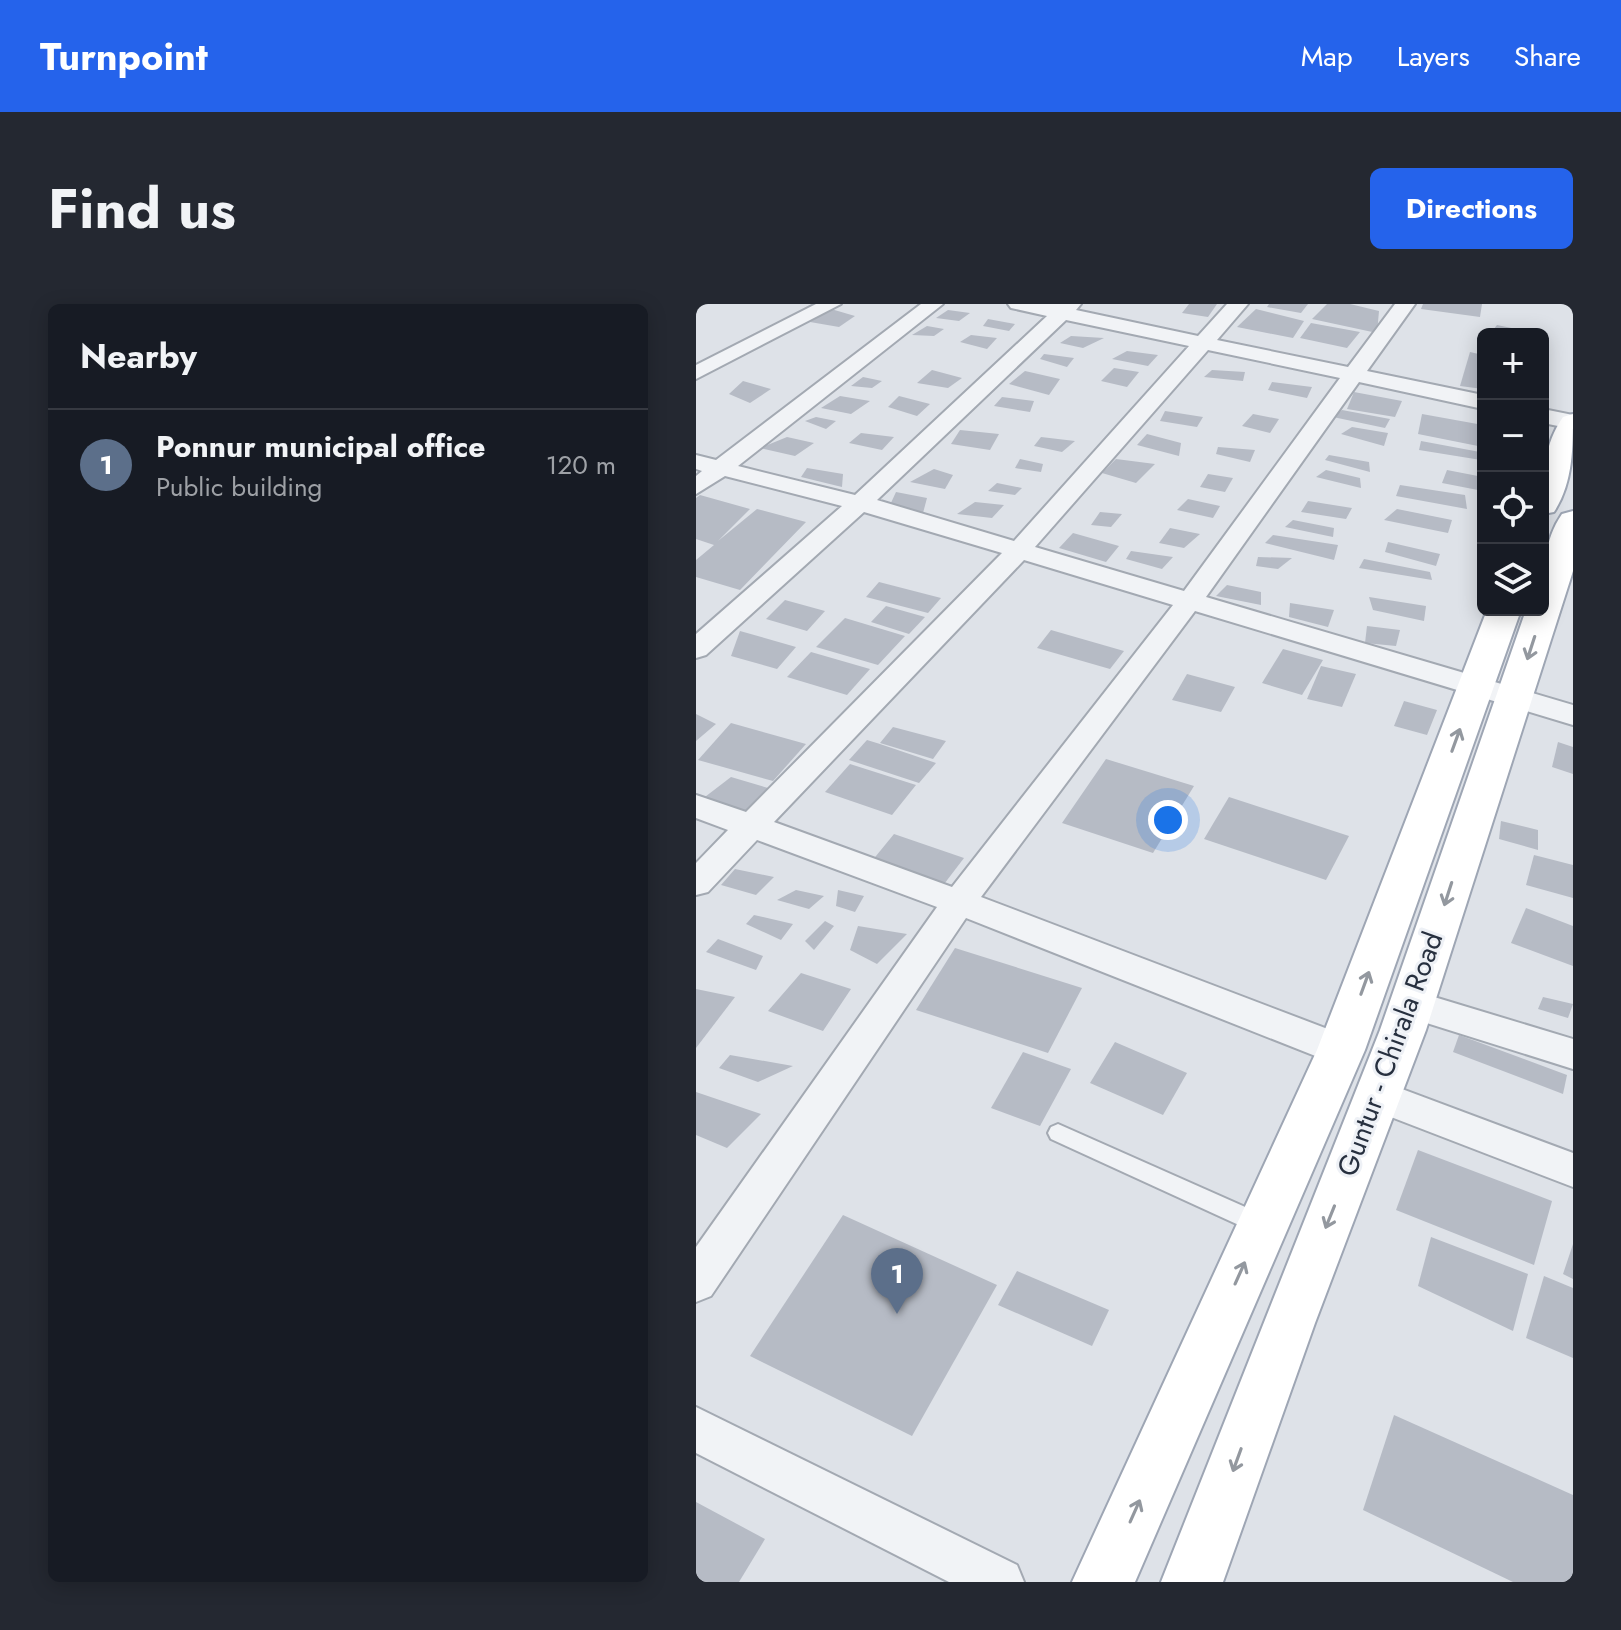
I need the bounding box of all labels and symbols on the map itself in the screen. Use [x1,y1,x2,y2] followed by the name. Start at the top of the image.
[1523,635,1538,660] one-way arrow
[1450,728,1464,752] one-way arrow
[1148,800,1188,840] your location
[1439,882,1454,907] one-way arrow
[1327,926,1453,1182] street label: Guntur - Chirala Road
[1359,971,1374,996] one-way arrow
[1322,1204,1336,1229] one-way arrow
[871,1248,923,1314] pin: 1
[1234,1261,1249,1286] one-way arrow
[1229,1447,1243,1472] one-way arrow
[1128,1499,1143,1524] one-way arrow

